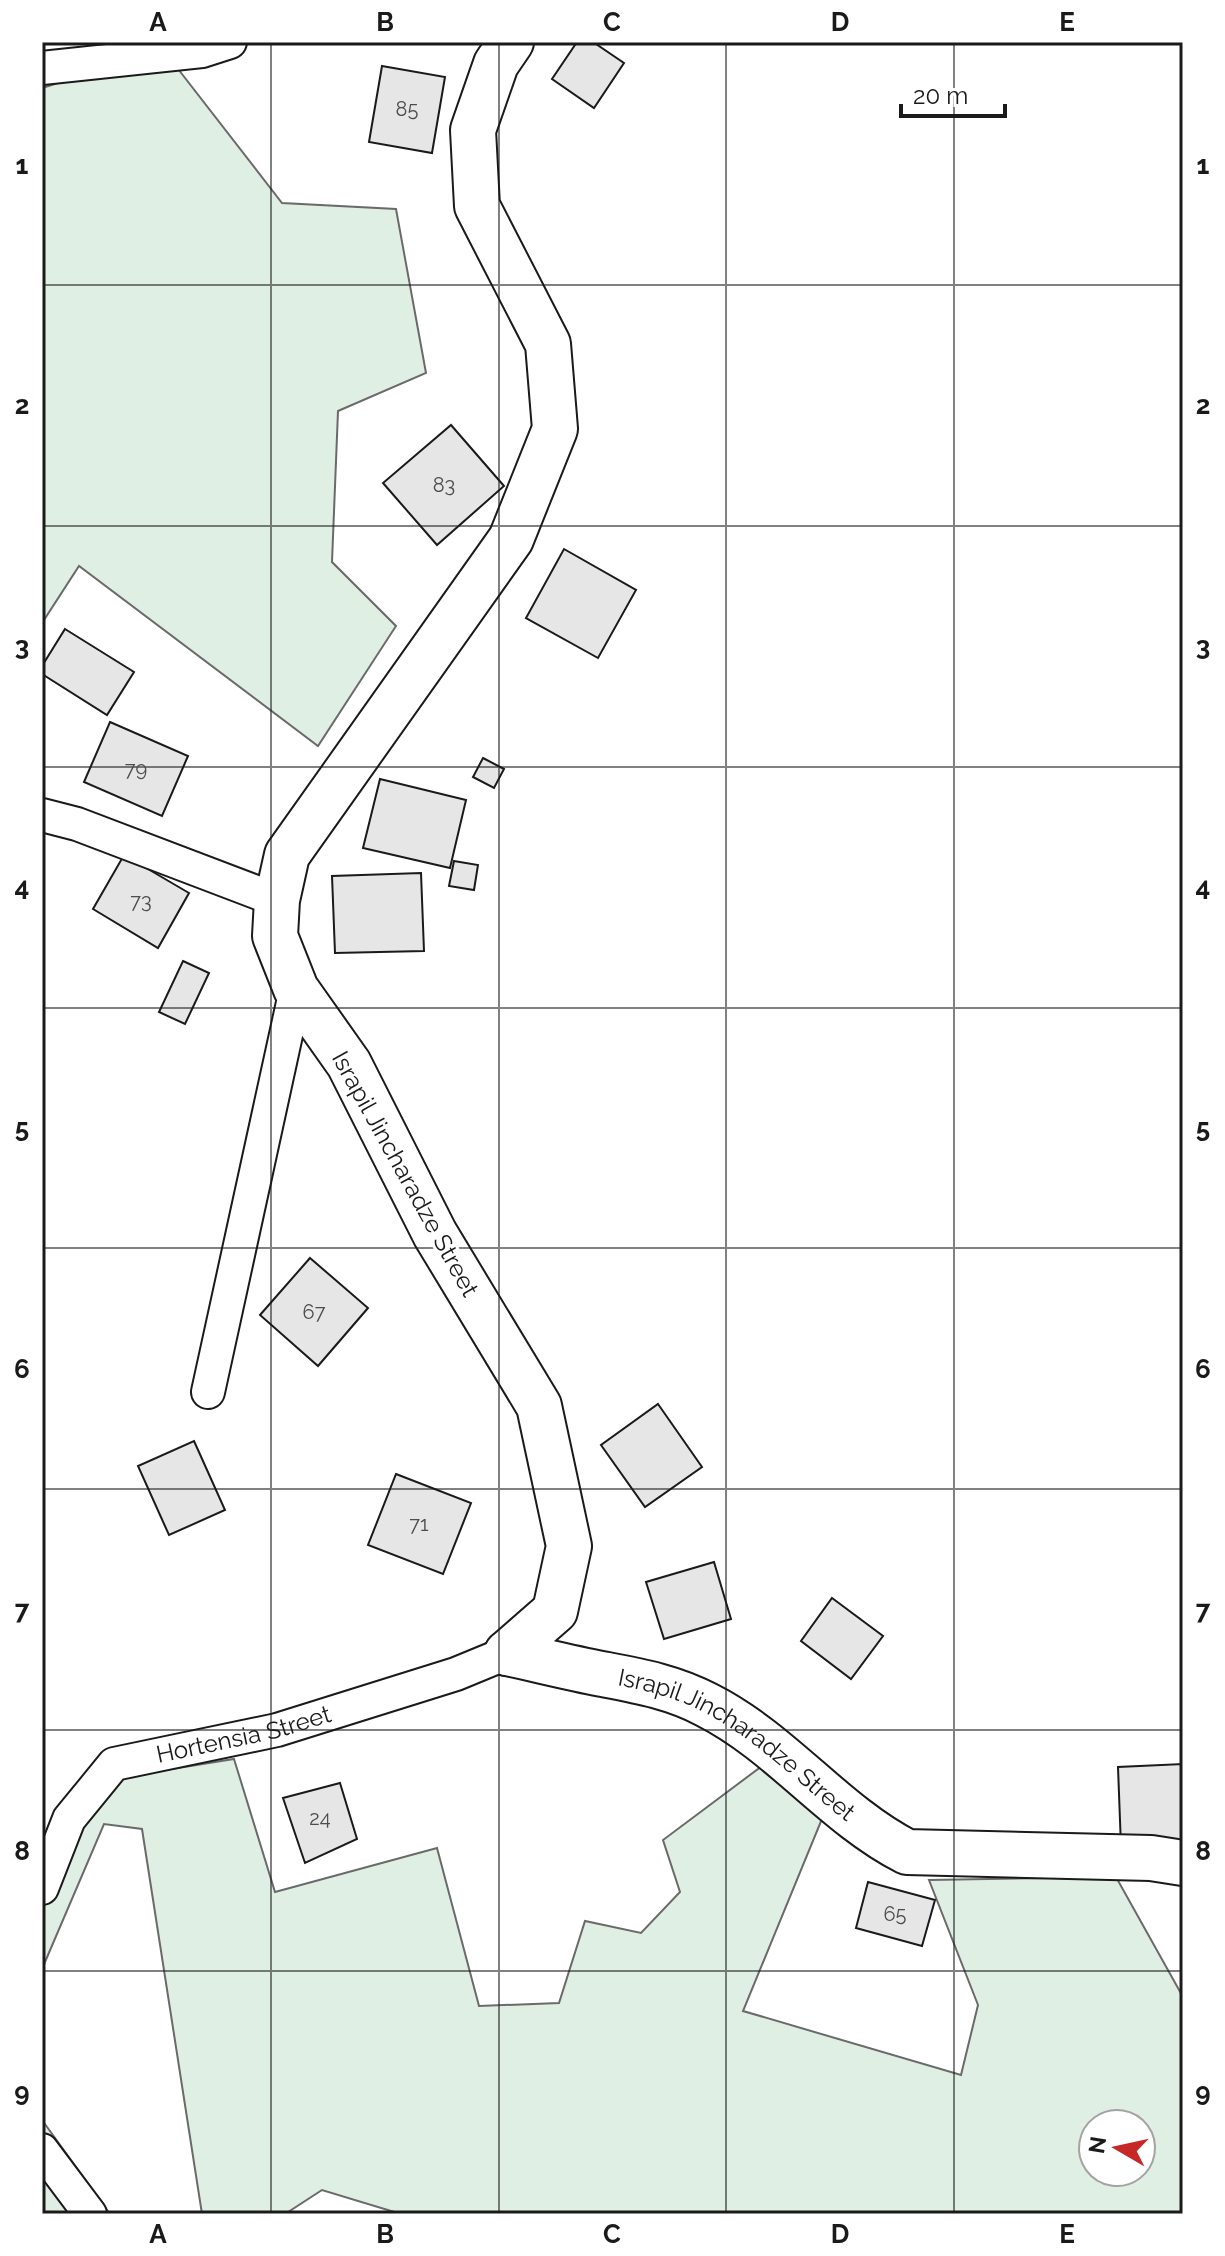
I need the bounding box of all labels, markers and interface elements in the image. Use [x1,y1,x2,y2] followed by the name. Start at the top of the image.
[149,7,167,37] text: A
[376,7,394,37] text: B
[603,7,621,37] text: C
[831,7,849,37] text: D
[1059,7,1075,37] text: E
[901,68,1005,118] scale bar
[913,81,968,110] text: 20 m
[396,97,418,121] house number: 85
[16,150,29,180] text: 1
[1197,150,1210,180] text: 1
[15,390,29,420] text: 2
[1196,390,1210,420] text: 2
[433,473,455,497] house number: 83
[15,631,29,661] text: 3
[1196,631,1210,661] text: 3
[125,757,147,781] house number: 79
[15,872,29,902] text: 4
[1196,872,1210,902] text: 4
[130,889,152,913] house number: 73
[326,1046,485,1301] street label: Israpil Jincharadze Street
[15,1113,29,1143] text: 5
[1196,1113,1210,1143] text: 5
[303,1300,326,1324] house number: 67
[14,1354,30,1384] text: 6
[1195,1354,1211,1384] text: 6
[409,1512,429,1536] house number: 71
[15,1595,30,1625] text: 7
[1196,1595,1211,1625] text: 7
[616,1662,861,1827] street label: Israpil Jincharadze Street
[153,1699,334,1769] street label: Hortensia Street
[309,1806,331,1830] house number: 24
[14,1836,30,1866] text: 8
[1195,1836,1211,1866] text: 8
[884,1902,907,1926] house number: 65
[14,2077,30,2107] text: 9
[1195,2077,1211,2107] text: 9
[1077,2108,1157,2188] north arrow
[1083,2135,1111,2155] text: N
[149,2219,167,2249] text: A
[376,2219,394,2249] text: B
[603,2219,621,2249] text: C
[831,2219,849,2249] text: D
[1059,2219,1075,2249] text: E

